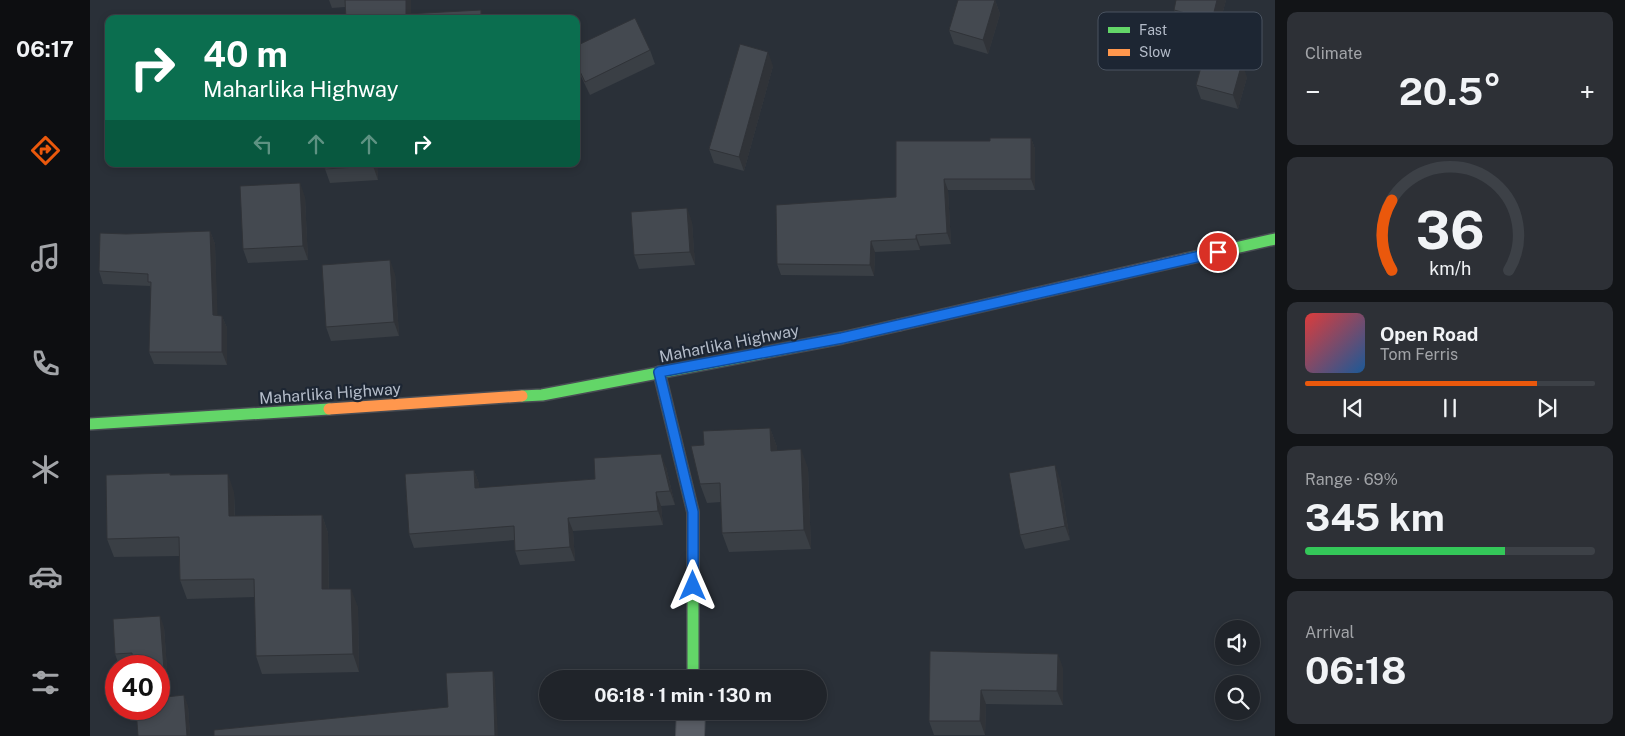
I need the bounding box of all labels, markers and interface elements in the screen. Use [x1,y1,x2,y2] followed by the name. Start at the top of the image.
[1098,12,1262,70] legend
[1139,22,1167,38] text: Fast
[203,34,288,75] text: 40 m
[120,35,185,100] icon: right
[16,36,74,62] text: 06:17
[1139,44,1171,60] text: Slow
[1305,44,1362,63] text: Climate
[1399,69,1501,114] text: 20.5°
[1305,75,1321,108] text: −
[1579,75,1595,108] text: +
[203,76,398,102] text: Maharlika Highway
[249,130,277,158] icon: left
[302,130,330,158] icon: ahead
[355,130,383,158] icon: ahead
[408,130,436,158] icon: right
[28,133,63,168] icon: directions
[1416,200,1484,261] text: 36
[1197,231,1239,273] pin
[1204,238,1232,266] icon: arrive
[28,240,63,275] icon: music
[1429,258,1471,279] text: km/h
[658,321,801,366] street label: Maharlika Highway
[1380,323,1478,345] text: Open Road
[1380,345,1458,364] text: Tom Ferris
[28,346,63,381] icon: phone
[258,379,402,408] street label: Maharlika Highway
[1339,394,1367,422] icon: previous
[1436,394,1464,422] icon: pause
[1533,394,1561,422] icon: next
[28,452,63,487] icon: climate
[1305,470,1398,489] text: Range · 69%
[1305,495,1445,540] text: 345 km
[28,559,63,594] icon: car
[666,559,718,611] position arrow
[1215,620,1260,720] map controls
[1215,620,1260,665] button: sound
[1305,623,1354,642] text: Arrival
[1305,648,1406,693] text: 06:18
[105,655,170,720] speed limit sign: 40
[28,665,63,700] icon: filters
[1215,675,1260,720] button: search
[594,684,772,706] text: 06:18 · 1 min · 130 m

